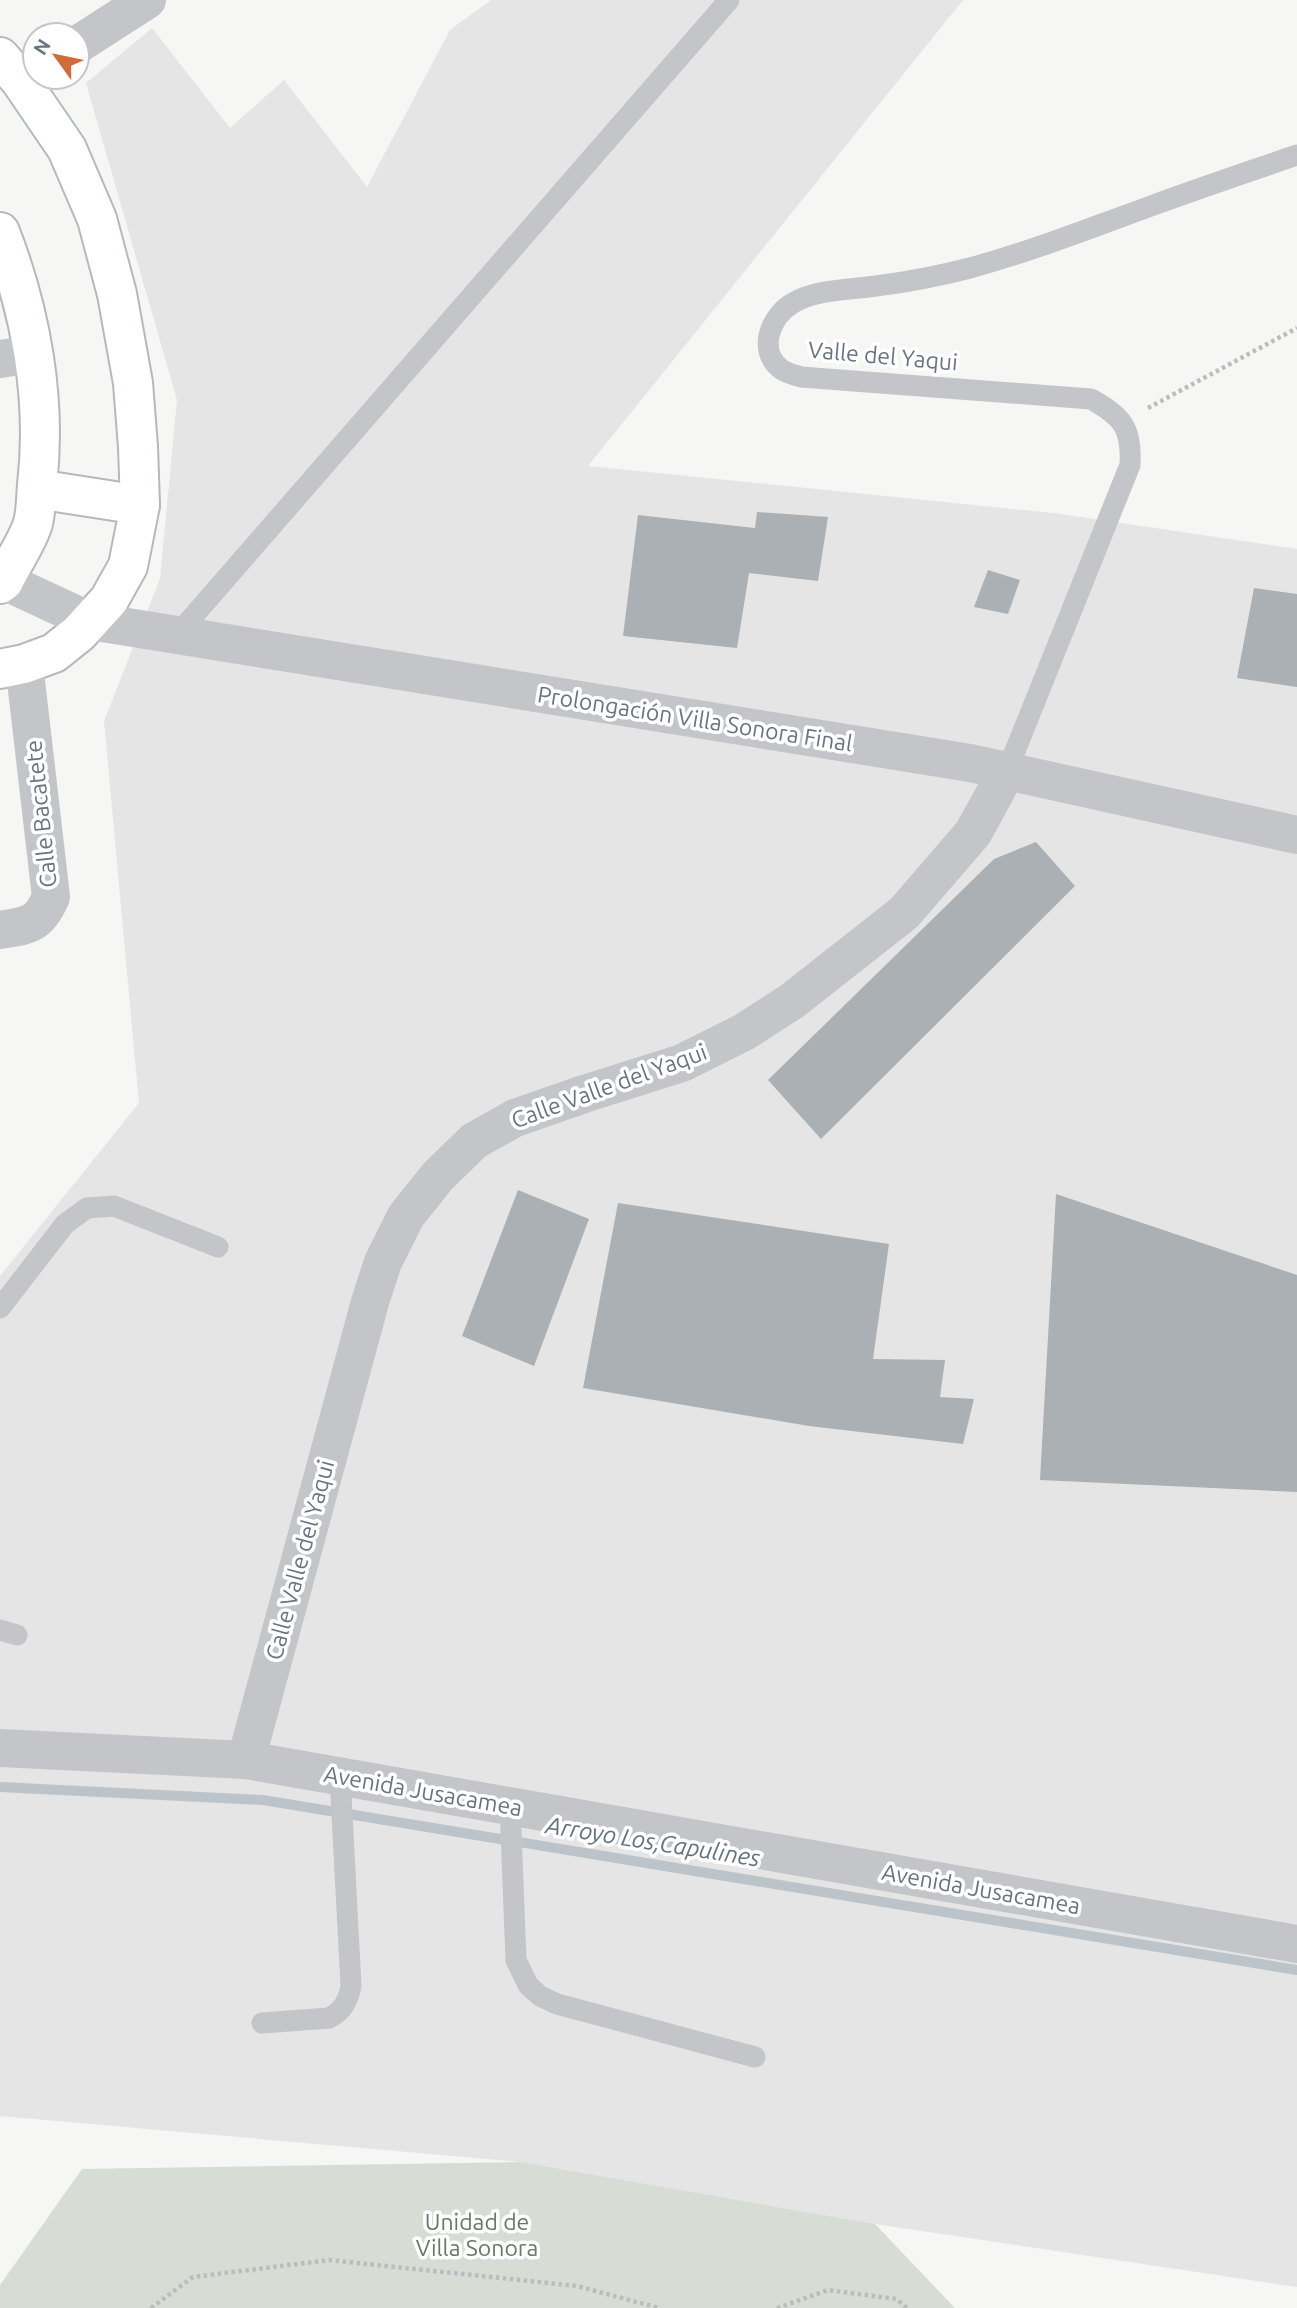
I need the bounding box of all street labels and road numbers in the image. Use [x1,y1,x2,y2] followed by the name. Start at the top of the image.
[807,337,959,374] street label: Valle del Yaqui
[536,681,854,756] street label: Prolongación Villa Sonora Final
[20,739,61,889] street label: Calle Bacatete
[508,1039,710,1132] street label: Calle Valle del Yaqui
[261,1457,338,1663] street label: Calle Valle del Yaqui
[322,1761,524,1820] street label: Avenida Jusacamea
[880,1859,1082,1918] street label: Avenida Jusacamea

